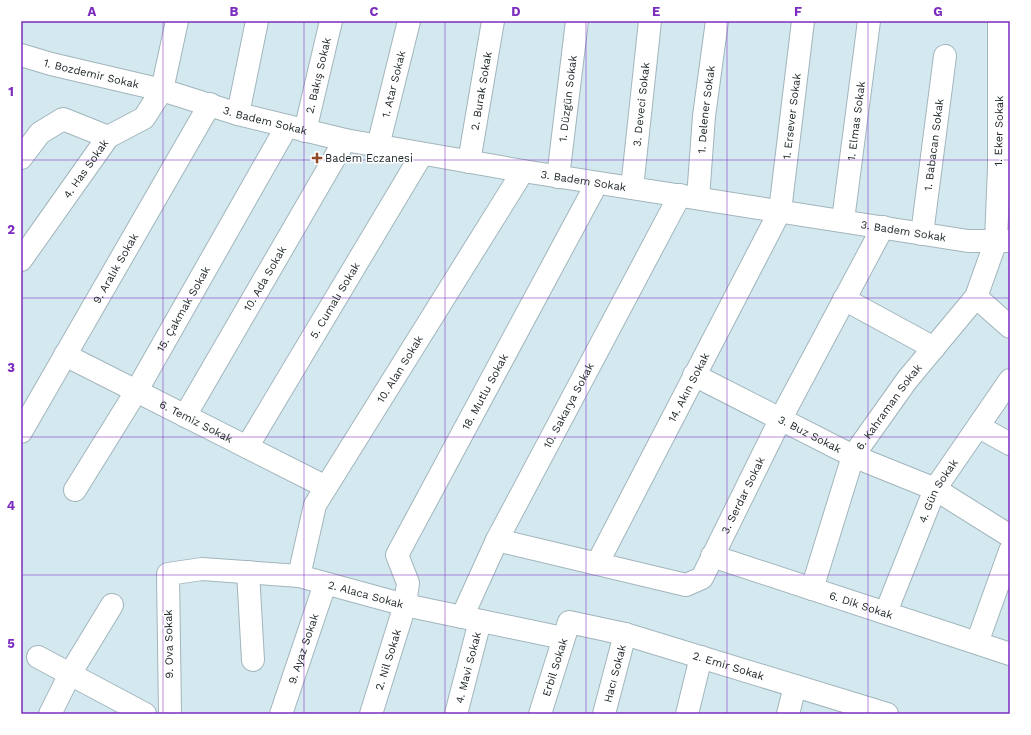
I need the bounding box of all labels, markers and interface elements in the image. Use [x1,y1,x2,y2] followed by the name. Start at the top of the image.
[88,4,97,19] text: A
[230,4,239,19] text: B
[370,4,379,19] text: C
[511,4,521,19] text: D
[652,4,660,19] text: E
[794,4,802,19] text: F
[933,4,943,19] text: G
[303,36,333,115] street label: 2. Bakış Sokak
[379,49,408,119] street label: 1. Atar Sokak
[468,51,494,131] street label: 2. Burak Sokak
[556,55,579,143] street label: 1. Düzgün Sokak
[42,56,141,91] street label: 1. Bozdemir Sokak
[630,62,652,147] street label: 3. Deveci Sokak
[695,65,717,154] street label: 1. Delener Sokak
[780,72,803,160] street label: 1. Ersever Sokak
[844,80,868,161] street label: 1. Elmas Sokak
[8,84,14,99] text: 1
[992,96,1006,166] street label: 1. Eker Sokak
[921,98,946,192] street label: 1. Babacan Sokak
[222,103,309,137] street label: 3. Badem Sokak
[60,136,111,201] street label: 4. Has Sokak
[325,152,413,165] place label: Badem Eczanesi
[312,153,322,163] marker: Badem Eczanesi
[540,167,627,194] street label: 3. Badem Sokak
[860,218,947,244] street label: 3. Badem Sokak
[7,222,15,237] text: 2
[90,231,141,306] street label: 9. Aralık Sokak
[241,243,289,313] street label: 10. Ada Sokak
[307,260,362,341] street label: 5. Cumalı Sokak
[154,264,213,354] street label: 15. Çakmak Sokak
[374,333,426,405] street label: 10. Alan Sokak
[665,350,712,424] street label: 14. Akın Sokak
[459,351,511,432] street label: 18. Mutlu Sokak
[7,360,15,375] text: 3
[540,360,596,450] street label: 10. Sakarya Sokak
[853,361,924,452] street label: 6. Kahraman Sokak
[157,397,235,445] street label: 6. Temiz Sokak
[776,413,844,455] street label: 3. Buz Sokak
[718,455,767,536] street label: 3. Serdar Sokak
[916,456,960,525] street label: 4. Gün Sokak
[7,498,16,513] text: 4
[327,578,405,611] street label: 2. Alaca Sokak
[828,589,895,622] street label: 6. Dik Sokak
[162,609,176,679] street label: 9. Ova Sokak
[285,612,321,685] street label: 9. Ayaz Sokak
[372,627,404,692] street label: 2. Nil Sokak
[453,630,483,705] street label: 4. Mavi Sokak
[7,636,15,651] text: 5
[539,636,570,698] street label: Erbil Sokak
[601,643,628,704] street label: Hacı Sokak
[691,649,766,683] street label: 2. Emir Sokak

